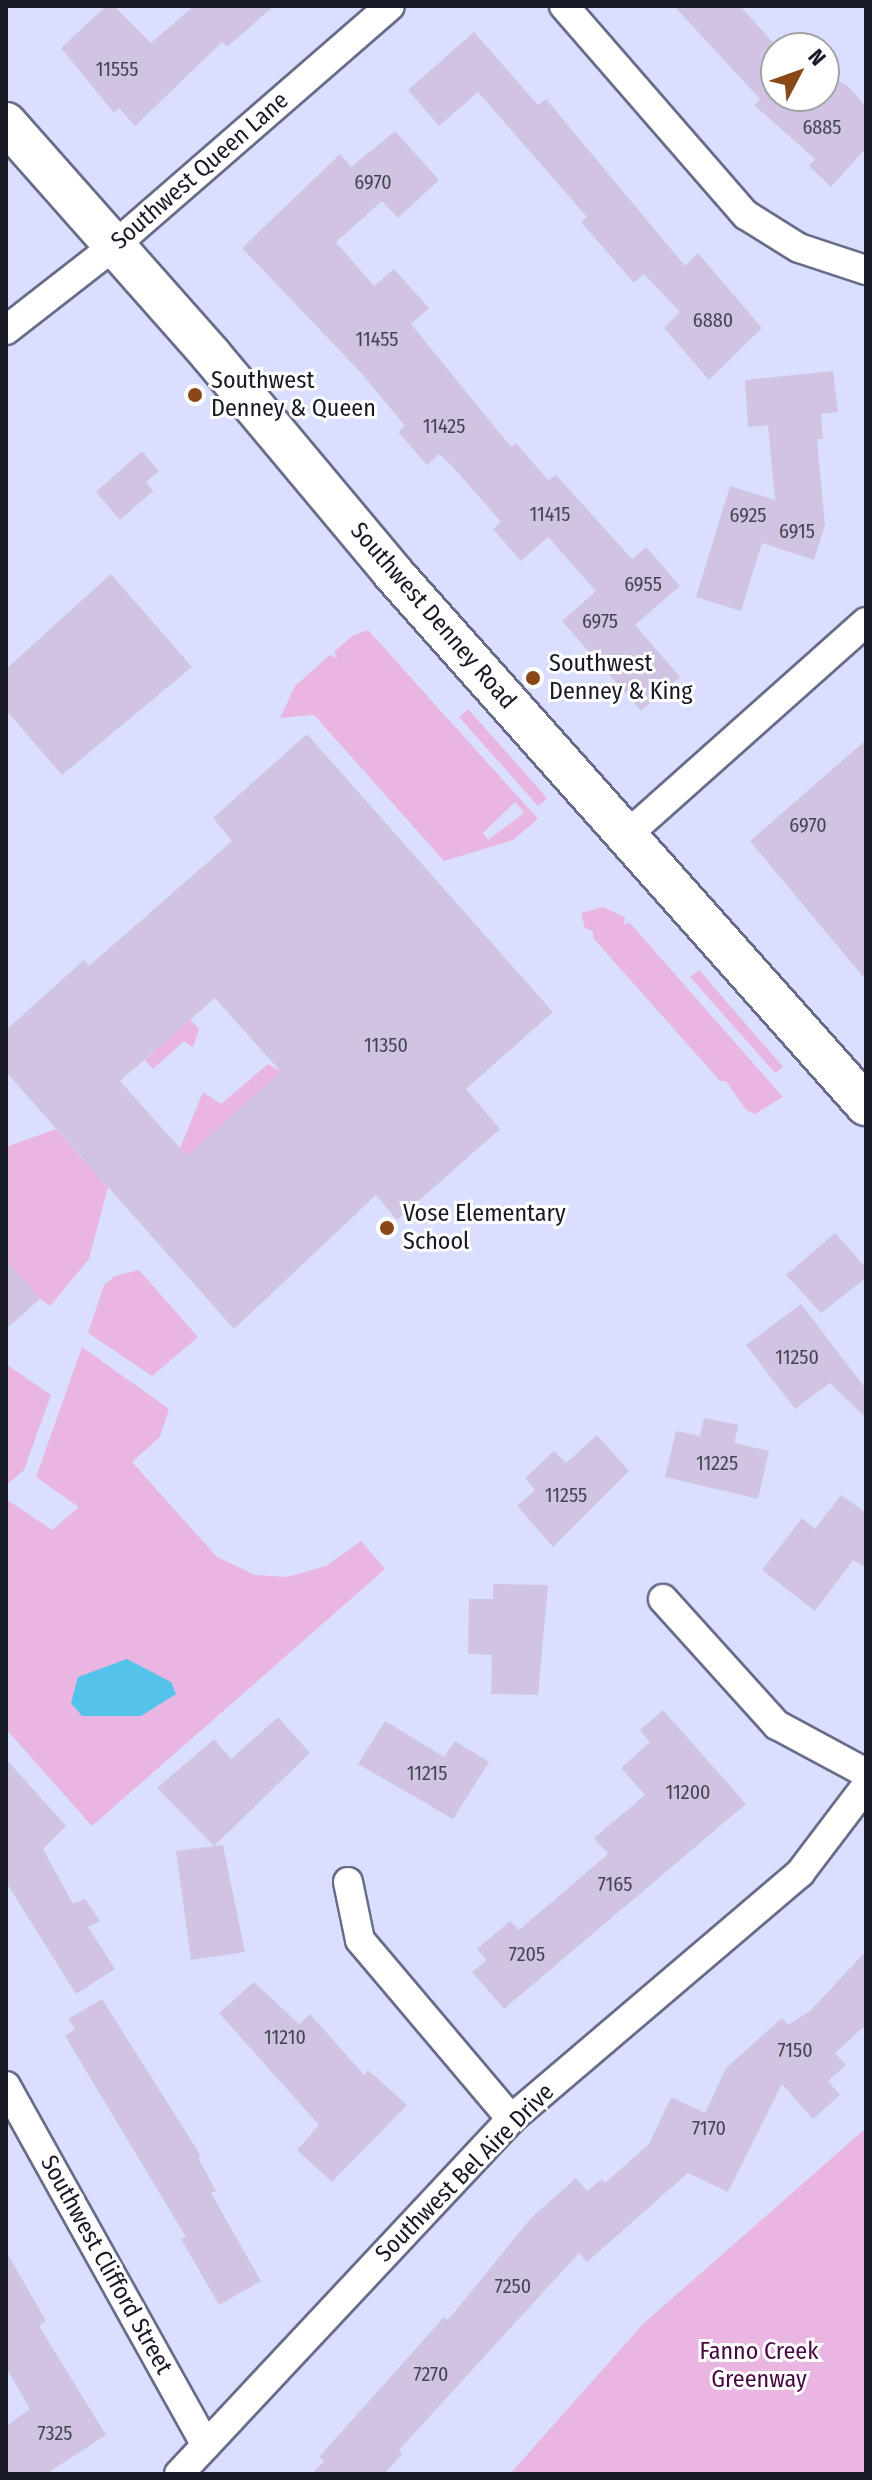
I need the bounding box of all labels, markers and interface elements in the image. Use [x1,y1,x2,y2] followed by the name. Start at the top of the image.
[760,32,840,112] north arrow
[802,43,831,71] text: N
[96,57,138,81] house number: 11555
[106,86,294,256] street label: Southwest Queen Lane
[802,115,842,139] house number: 6885
[354,170,392,194] house number: 6970
[693,308,733,332] house number: 6880
[355,327,399,351] house number: 11455
[211,367,376,423] place label: Southwest Denney & Queen
[186,386,204,404] marker: Southwest Denney & Queen
[423,414,465,438] house number: 11425
[530,502,570,526] house number: 11415
[729,503,767,527] house number: 6925
[344,517,522,715] street label: Southwest Denney Road
[779,519,815,543] house number: 6915
[624,572,662,596] house number: 6955
[582,609,618,633] house number: 6975
[549,650,692,706] place label: Southwest Denney & King
[524,669,542,687] marker: Southwest Denney & King
[789,813,827,837] house number: 6970
[364,1033,408,1057] house number: 11350
[403,1200,566,1256] place label: Vose Elementary School
[378,1219,396,1237] marker: Vose Elementary School
[775,1345,819,1369] house number: 11250
[696,1451,738,1475] house number: 11225
[545,1483,587,1507] house number: 11255
[407,1761,447,1785] house number: 11215
[666,1780,710,1804] house number: 11200
[598,1872,632,1896] house number: 7165
[509,1942,545,1966] house number: 7205
[264,2025,306,2049] house number: 11210
[777,2038,813,2062] house number: 7150
[370,2078,560,2268] street label: Southwest Bel Aire Drive
[692,2116,726,2140] house number: 7170
[34,2151,178,2379] street label: Southwest Clifford Street
[495,2274,531,2298] house number: 7250
[700,2338,818,2394] park label: Fanno Creek Greenway
[414,2362,448,2386] house number: 7270
[38,2421,72,2445] house number: 7325

